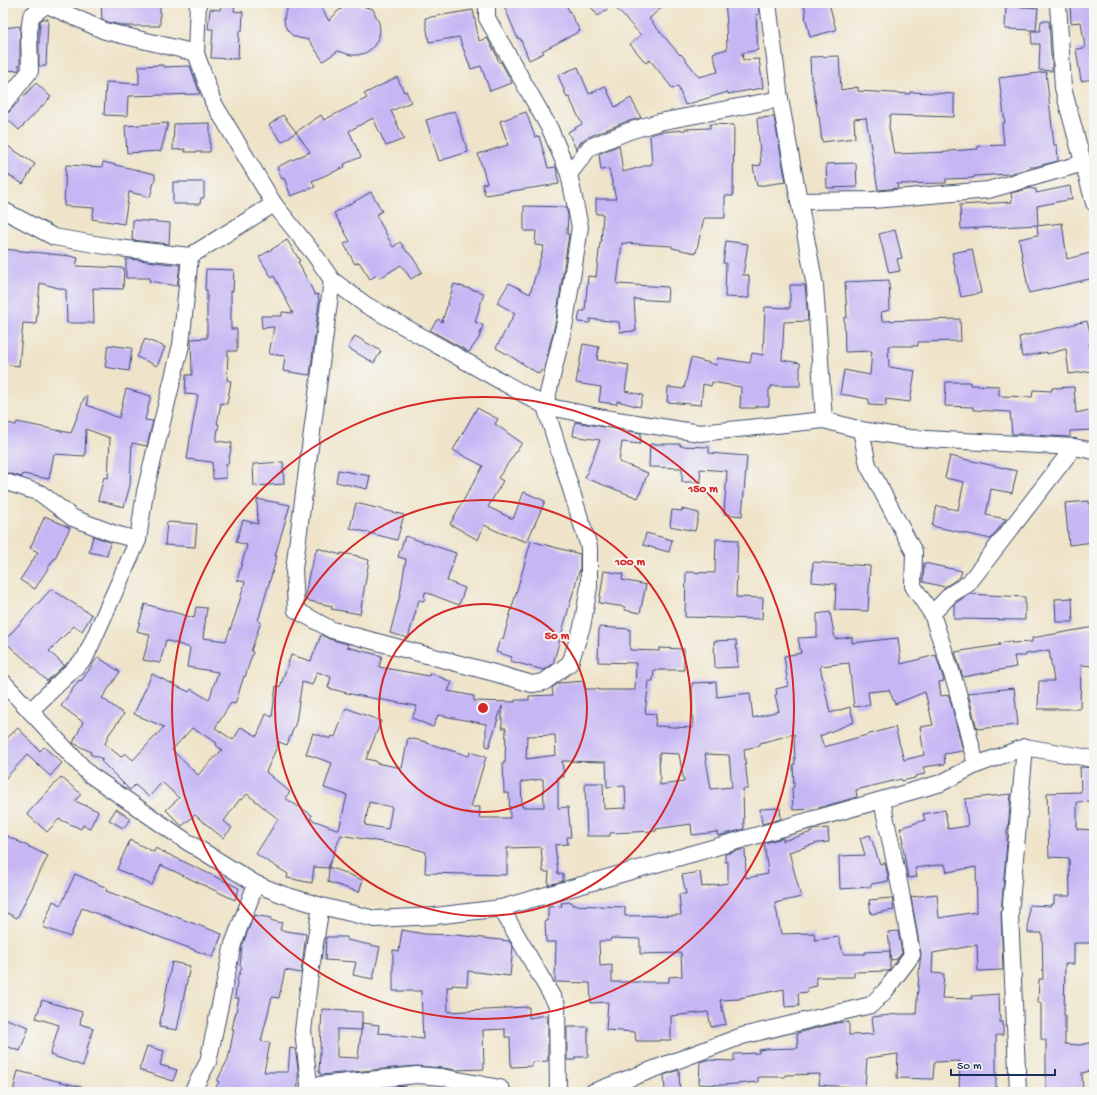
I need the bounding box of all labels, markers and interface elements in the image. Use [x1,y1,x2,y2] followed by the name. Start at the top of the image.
[687,483,718,497] text: 150 m
[614,556,645,570] text: 100 m
[545,630,570,644] text: 50 m
[476,701,490,715] centre of rings
[951,1051,1055,1077] scale bar
[957,1060,982,1074] text: 50 m

